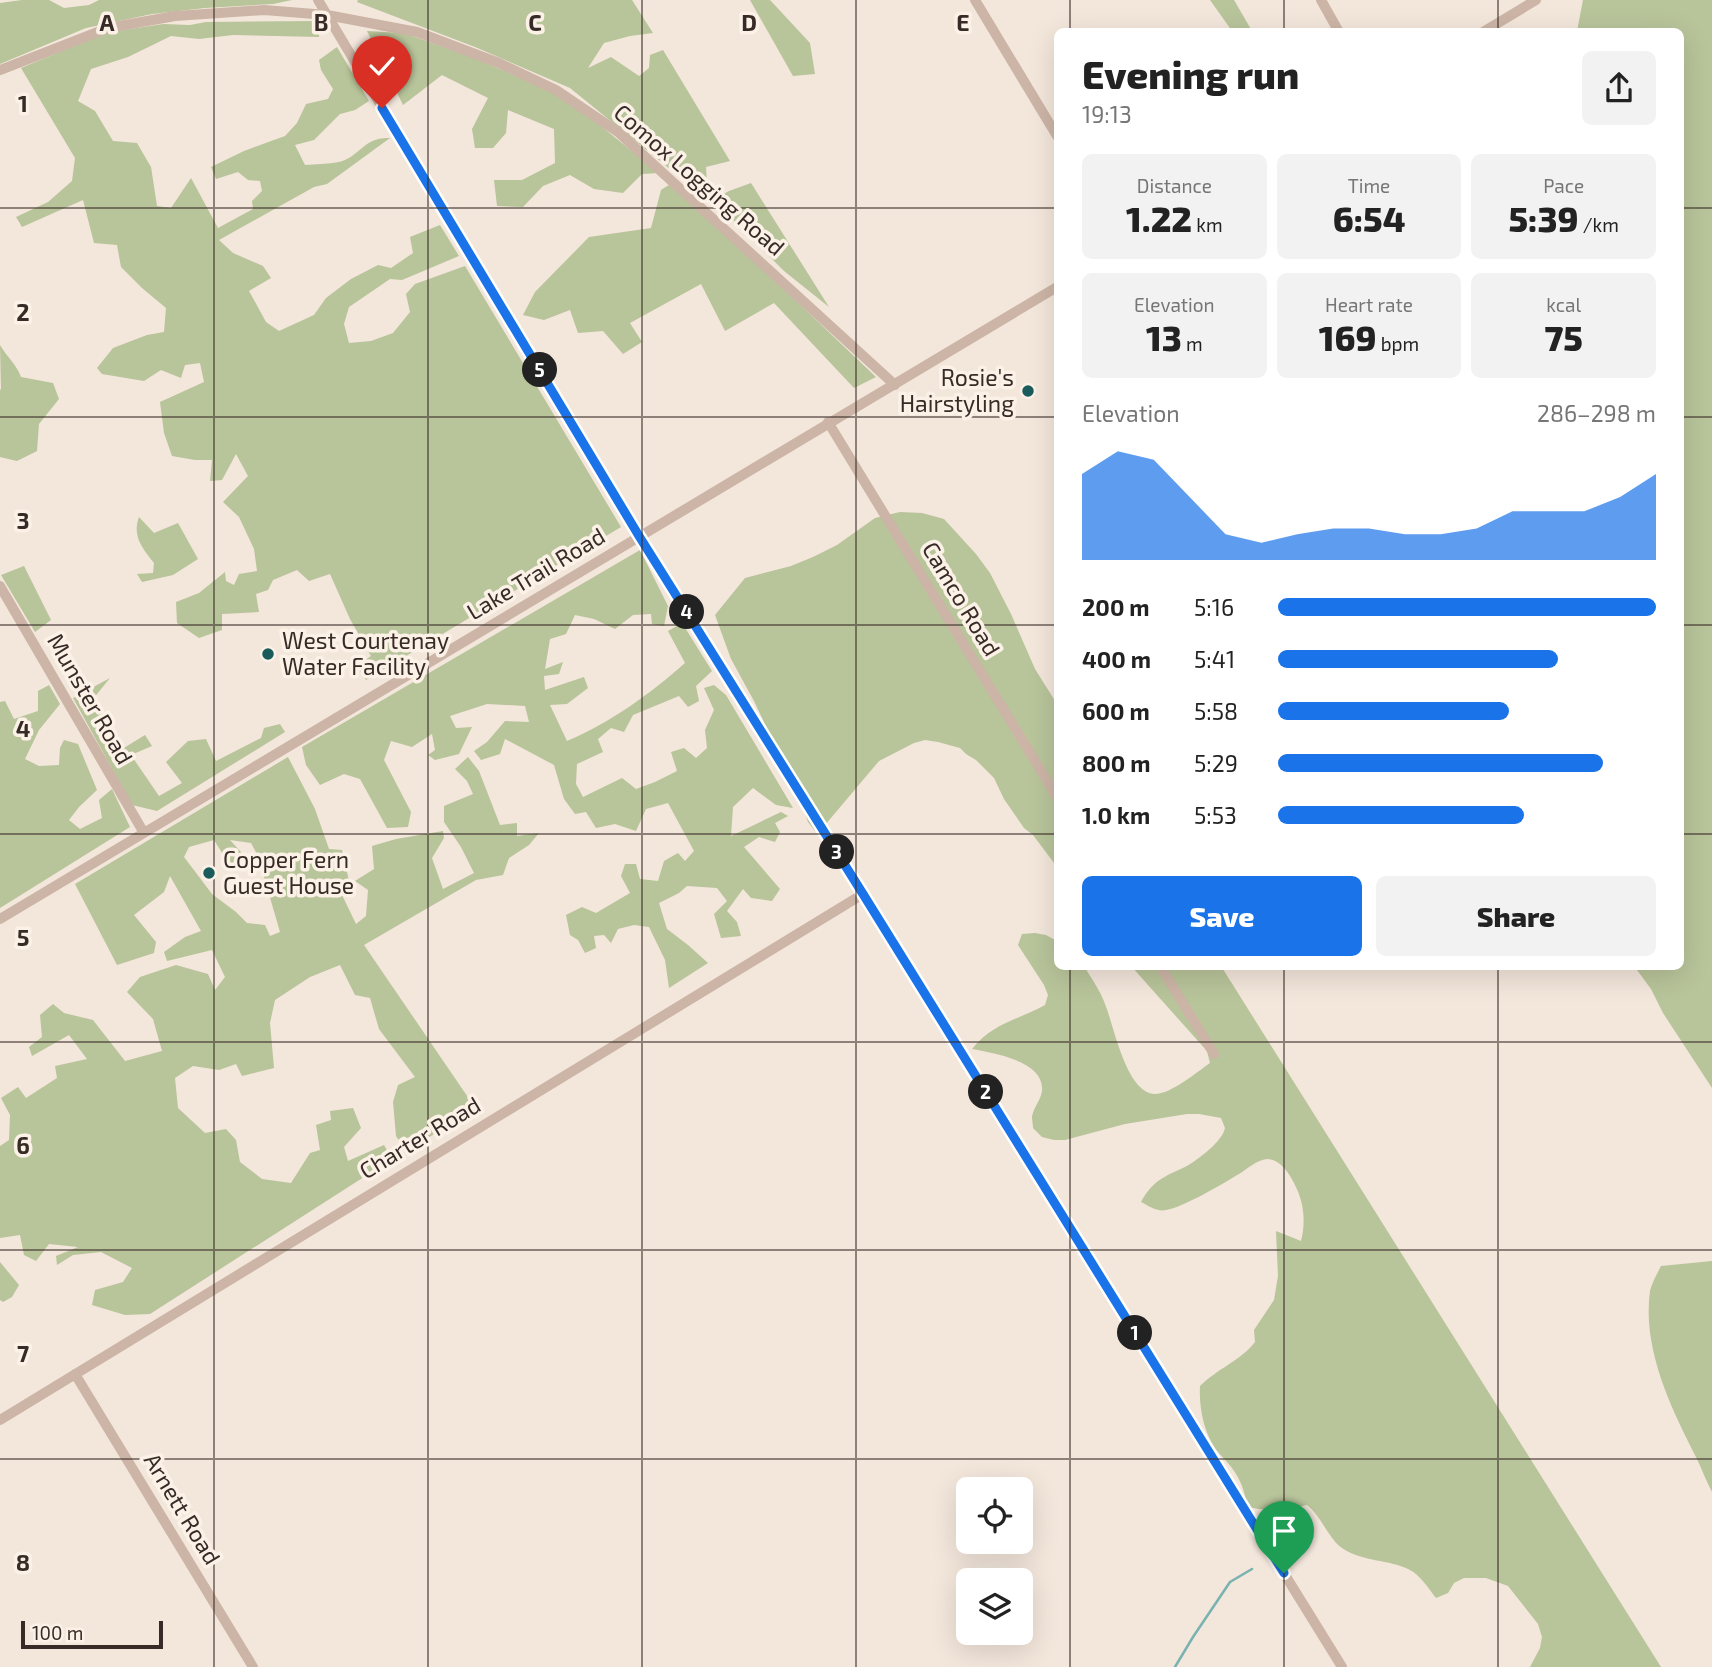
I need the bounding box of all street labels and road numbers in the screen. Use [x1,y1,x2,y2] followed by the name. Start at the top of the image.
[609,98,791,261] street label: Comox Logging Road
[461,521,610,625] street label: Lake Trail Road
[917,536,1007,661] street label: Camco Road
[42,628,140,769] street label: Munster Road
[354,1090,485,1184] street label: Charter Road
[139,1448,227,1569] street label: Arnett Road

